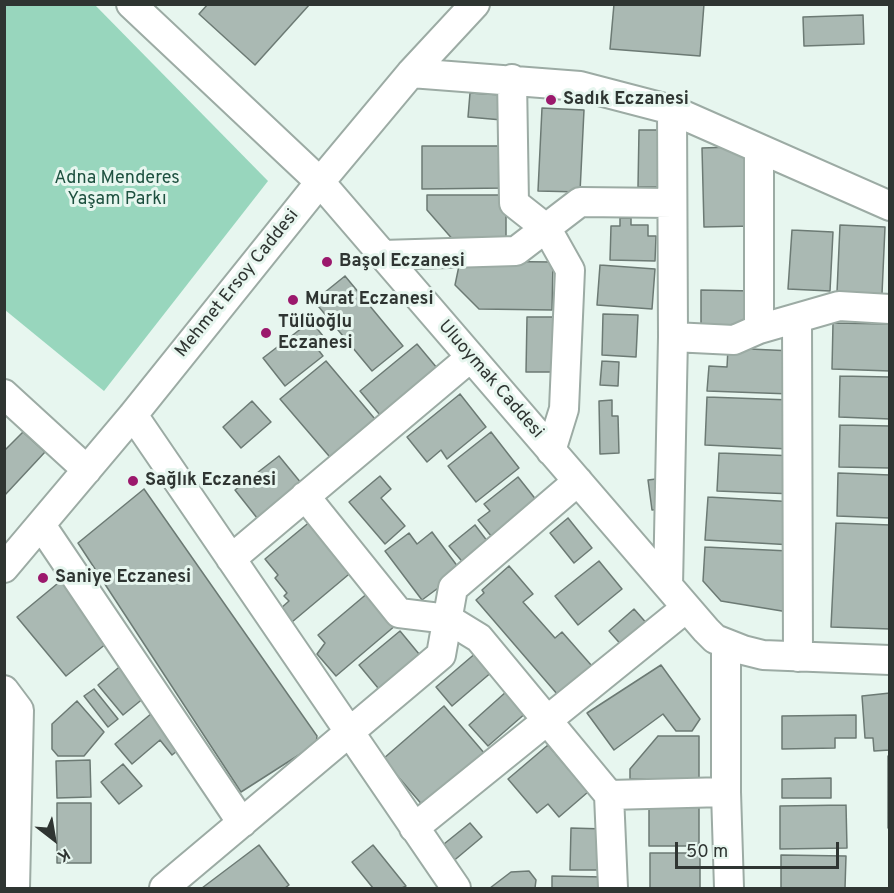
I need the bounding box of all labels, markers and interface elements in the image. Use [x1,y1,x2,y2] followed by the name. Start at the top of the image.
[563,89,689,111] place label: Sadık Eczanesi
[544,93,558,107] marker: Sadık Eczanesi
[54,168,180,210] park label: Adna Menderes Yaşam Parkı
[172,206,304,362] street label: Mehmet Ersoy Caddesi
[339,251,465,273] place label: Başol Eczanesi
[320,255,334,269] marker: Başol Eczanesi
[305,289,434,311] place label: Murat Eczanesi
[286,293,300,307] marker: Murat Eczanesi
[278,312,353,354] place label: Tülüoğlu Eczanesi
[433,316,547,444] street label: Uluoymak Caddesi
[259,326,273,340] marker: Tülüoğlu Eczanesi
[145,470,276,492] place label: Sağlık Eczanesi
[126,474,140,488] marker: Sağlık Eczanesi
[55,567,191,589] place label: Saniye Eczanesi
[36,571,50,585] marker: Saniye Eczanesi
[24,809,84,869] north arrow
[678,830,842,868] scale bar
[686,841,728,864] text: 50 m
[53,843,73,866] text: K

